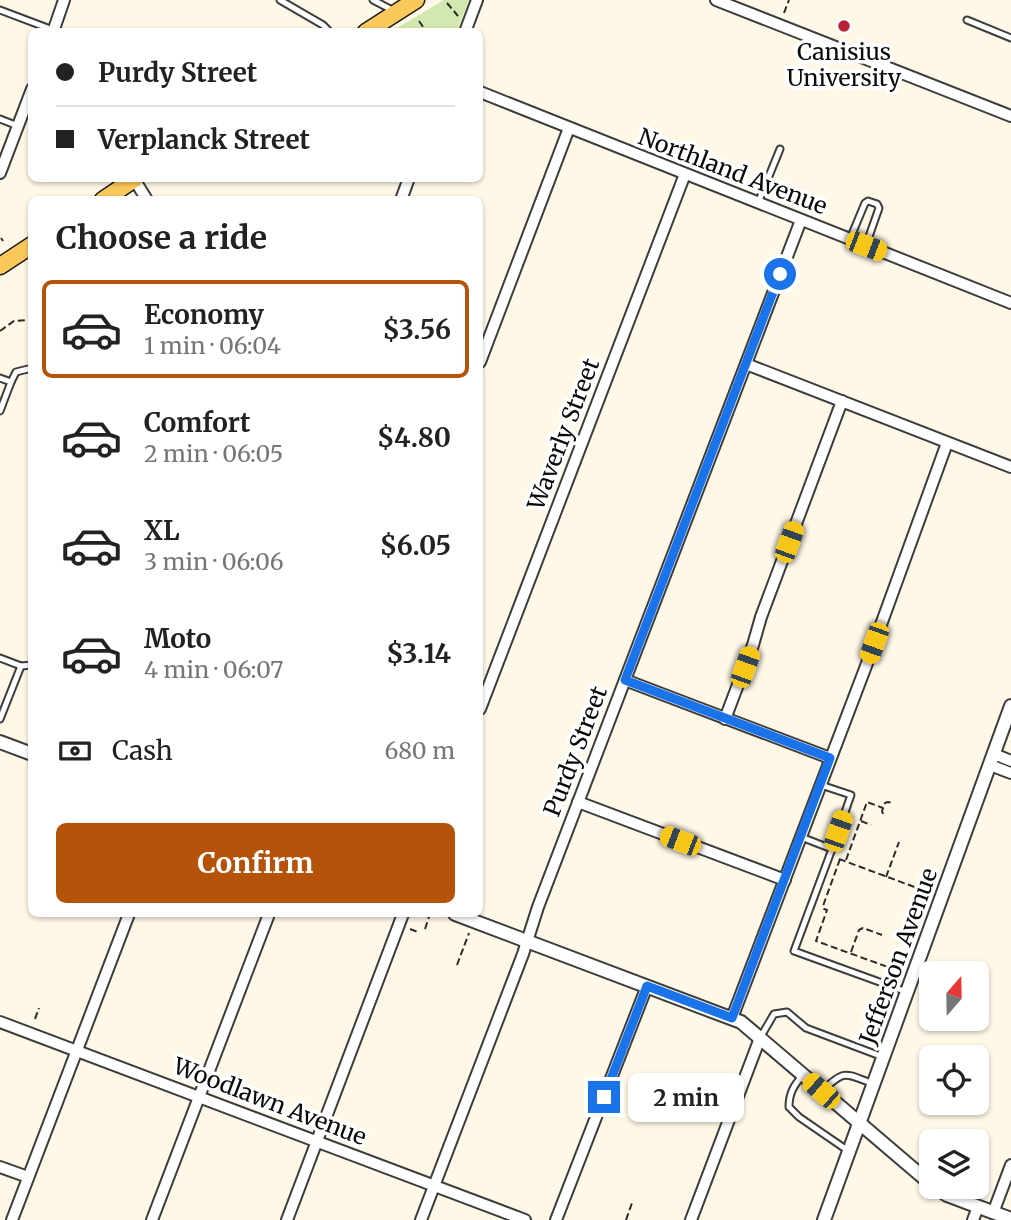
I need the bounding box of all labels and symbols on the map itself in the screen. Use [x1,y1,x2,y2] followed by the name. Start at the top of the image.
[836,18,852,34] marker: Canisius University
[787,37,902,92] place label: Canisius University
[634,122,832,220] street label: Northland Avenue
[843,229,890,263] car
[764,258,796,290] route start
[520,354,605,515] street label: Waverly Street
[772,519,807,565] car
[857,620,892,666] car
[728,644,763,690] car
[537,682,613,820] street label: Purdy Street
[822,808,855,854] car
[657,824,704,858] car
[852,864,943,1049] street label: Jefferson Avenue
[919,961,989,1031] north arrow
[168,1050,371,1151] street label: Woodlawn Avenue
[799,1069,844,1113] car
[628,1072,744,1122] callout: 2 min
[588,1081,620,1113] route end

